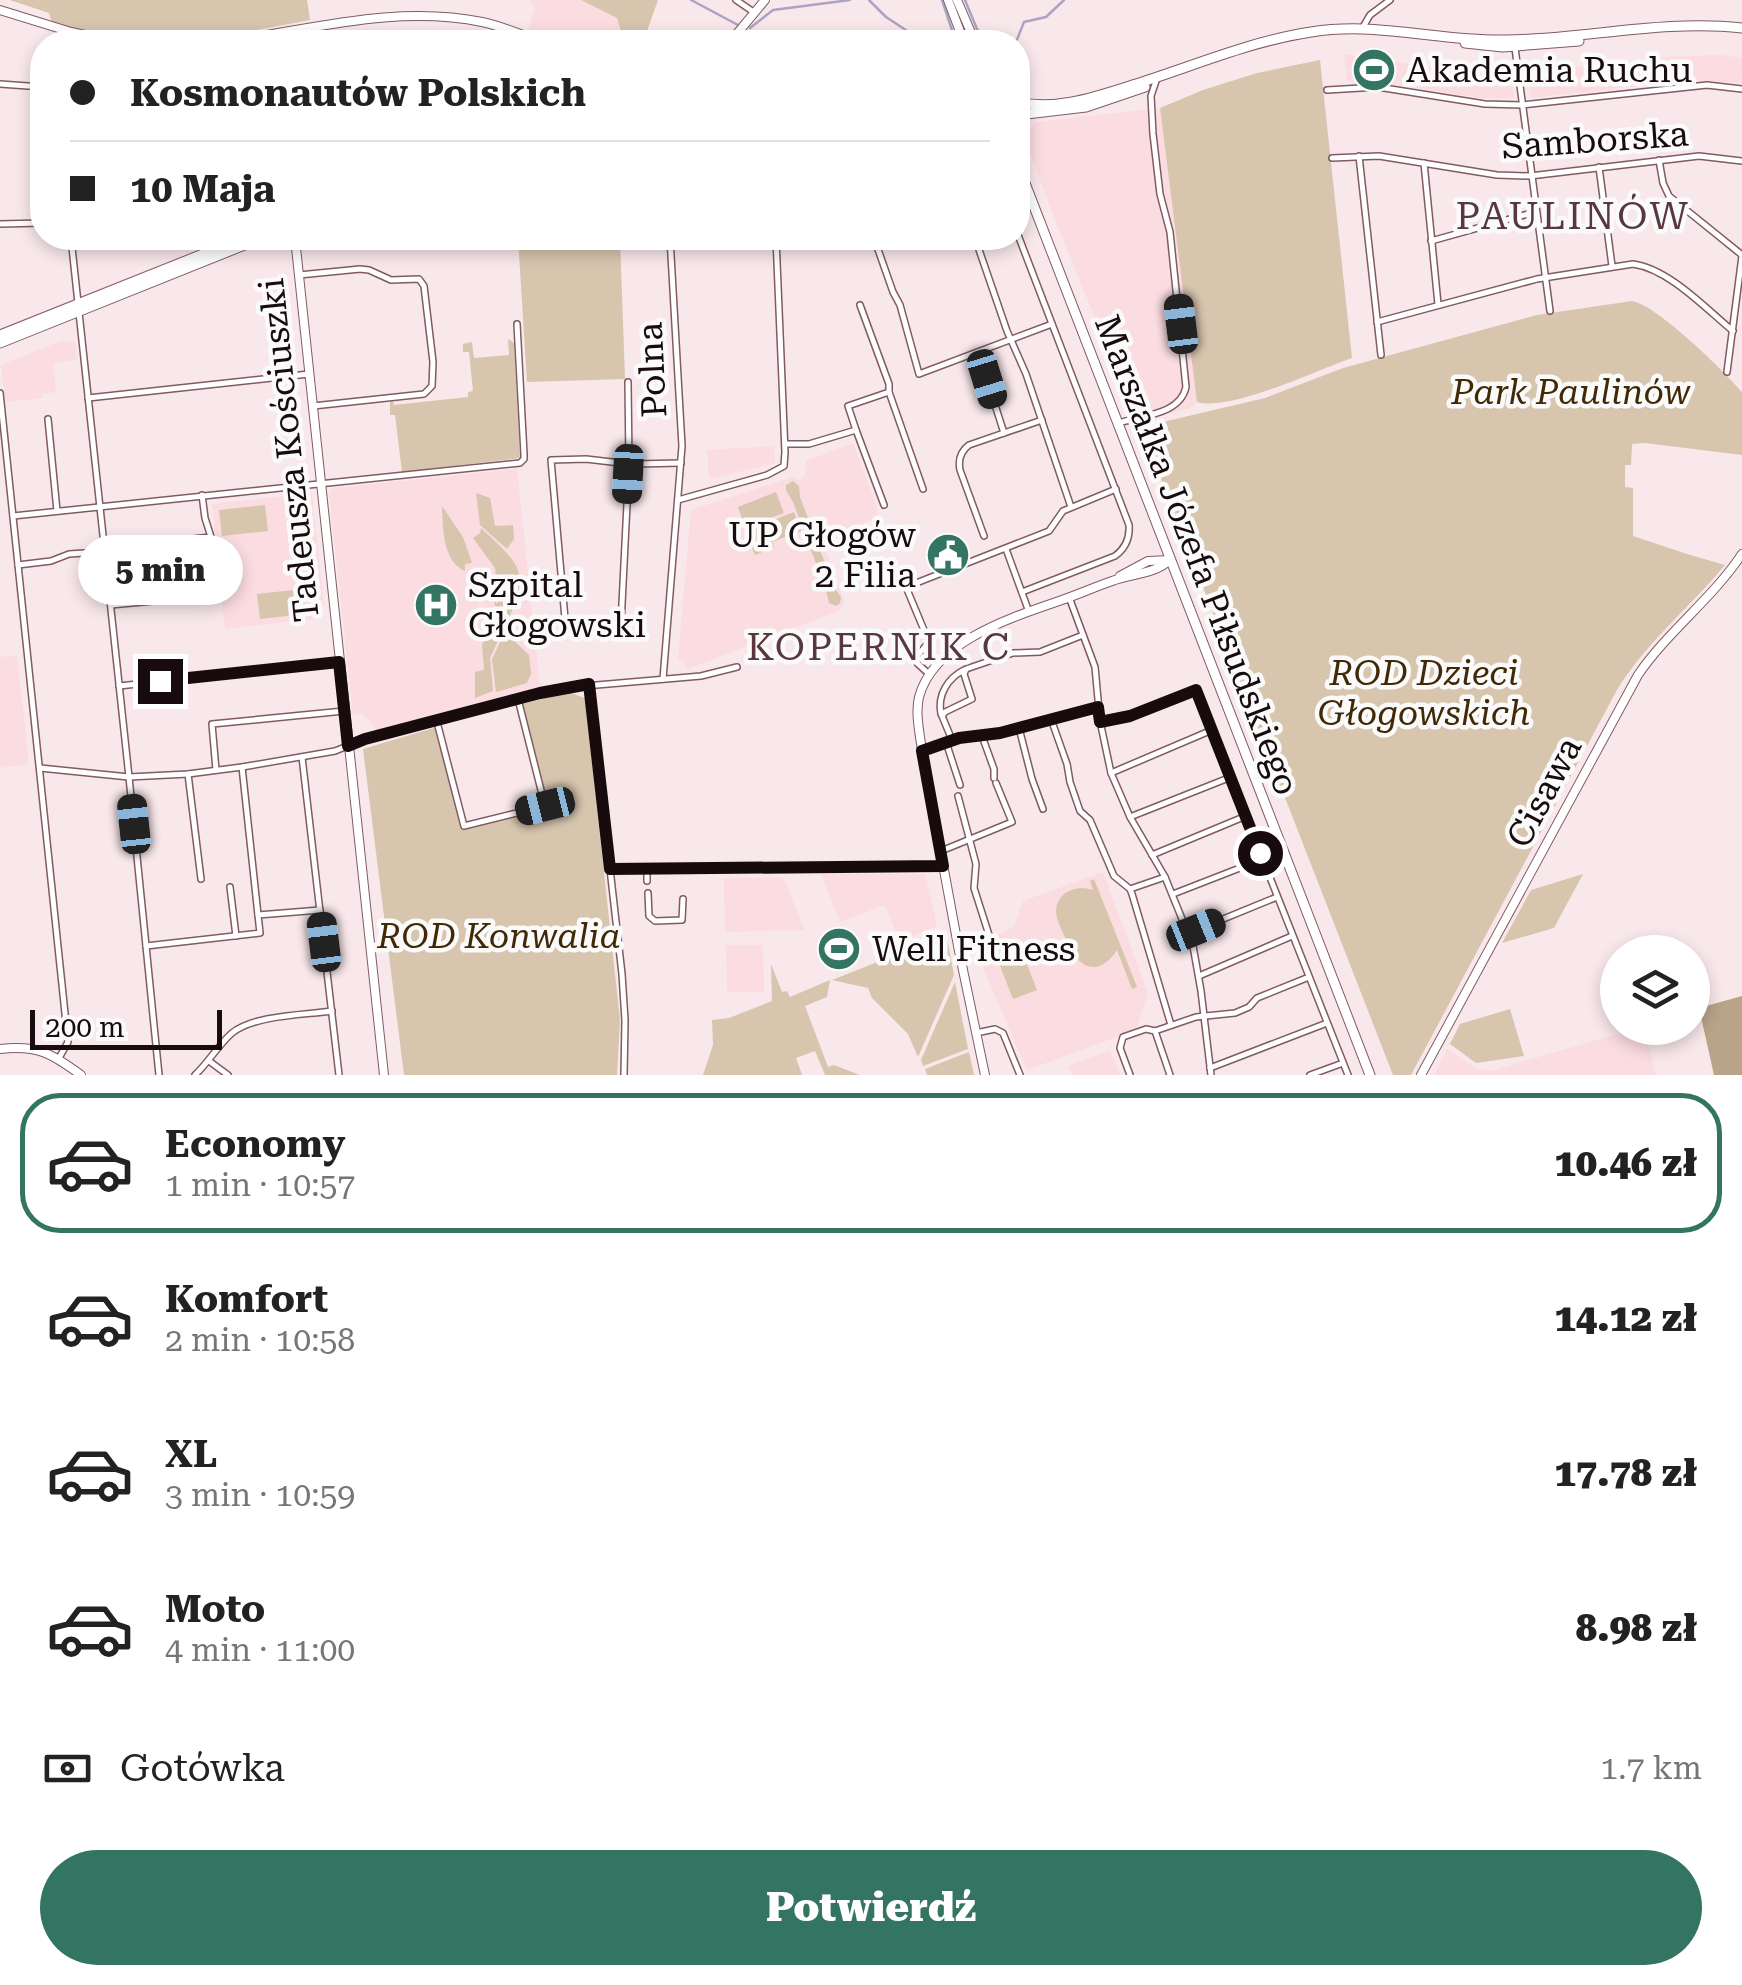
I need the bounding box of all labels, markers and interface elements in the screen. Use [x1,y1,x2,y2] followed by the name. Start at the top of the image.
[1351,47,1397,93] sports icon: Akademia Ruchu
[1406,50,1692,91] place label: Akademia Ruchu
[130,71,586,115] text: Kosmonautów Polskich
[1500,114,1690,167] street label: Samborska
[130,167,275,211] text: 10 Maja
[1455,193,1691,238] district label: PAULINÓW
[251,276,328,624] street label: Tadeusza Kościuszki
[1162,292,1200,356] car
[1086,310,1307,801] street label: Marszałka Józefa Piłsudskiego
[630,321,675,419] street label: Polna
[964,346,1010,412] car
[1450,372,1692,413] park label: Park Paulinów
[611,443,645,505] car
[728,515,916,596] place label: UP Głogów 2 Filia
[925,532,971,578] public building icon: UP Głogów 2 Filia
[78,536,242,606] callout: 5 min
[116,551,205,589] text: 5 min
[468,565,646,646] place label: Szpital Głogowski
[413,582,459,628] hospital icon: Szpital Głogowski
[746,625,1012,669] district label: KOPERNIK C
[1318,653,1530,734] park label: ROD Dzieci Głogowskich
[138,659,183,704] route end
[1498,730,1590,854] street label: Cisawa
[512,784,578,828] car
[116,793,152,855] car
[1238,831,1283,876] route start
[1163,905,1229,955] car
[305,910,343,974] car
[376,916,621,957] park label: ROD Konwalia
[816,926,862,972] sports icon: Well Fitness
[872,929,1076,970] place label: Well Fitness
[1600,935,1710,1045] map controls
[1600,935,1710,1045] button: layers
[30,1005,222,1050] scale bar
[45,1011,125,1044] text: 200 m
[45,1118,135,1208] icon: car
[165,1122,345,1166] text: Economy
[1554,1141,1697,1185] text: 10.46 zł
[165,1166,355,1204] text: 1 min · 10:57
[45,1273,135,1363] icon: car
[165,1277,328,1321] text: Komfort
[1554,1296,1697,1340] text: 14.12 zł
[165,1321,355,1359] text: 2 min · 10:58
[45,1428,135,1518] icon: car
[165,1432,217,1476] text: XL
[1554,1451,1697,1495] text: 17.78 zł
[165,1476,355,1514] text: 3 min · 10:59
[45,1583,135,1673] icon: car
[165,1587,265,1631] text: Moto
[1576,1606,1697,1650] text: 8.98 zł
[165,1631,355,1669] text: 4 min · 11:00
[40,1741,95,1796] icon: cash
[120,1746,285,1790] text: Gotówka
[1600,1749,1702,1787] text: 1.7 km
[40,1850,1702,1965] button: Potwierdź

